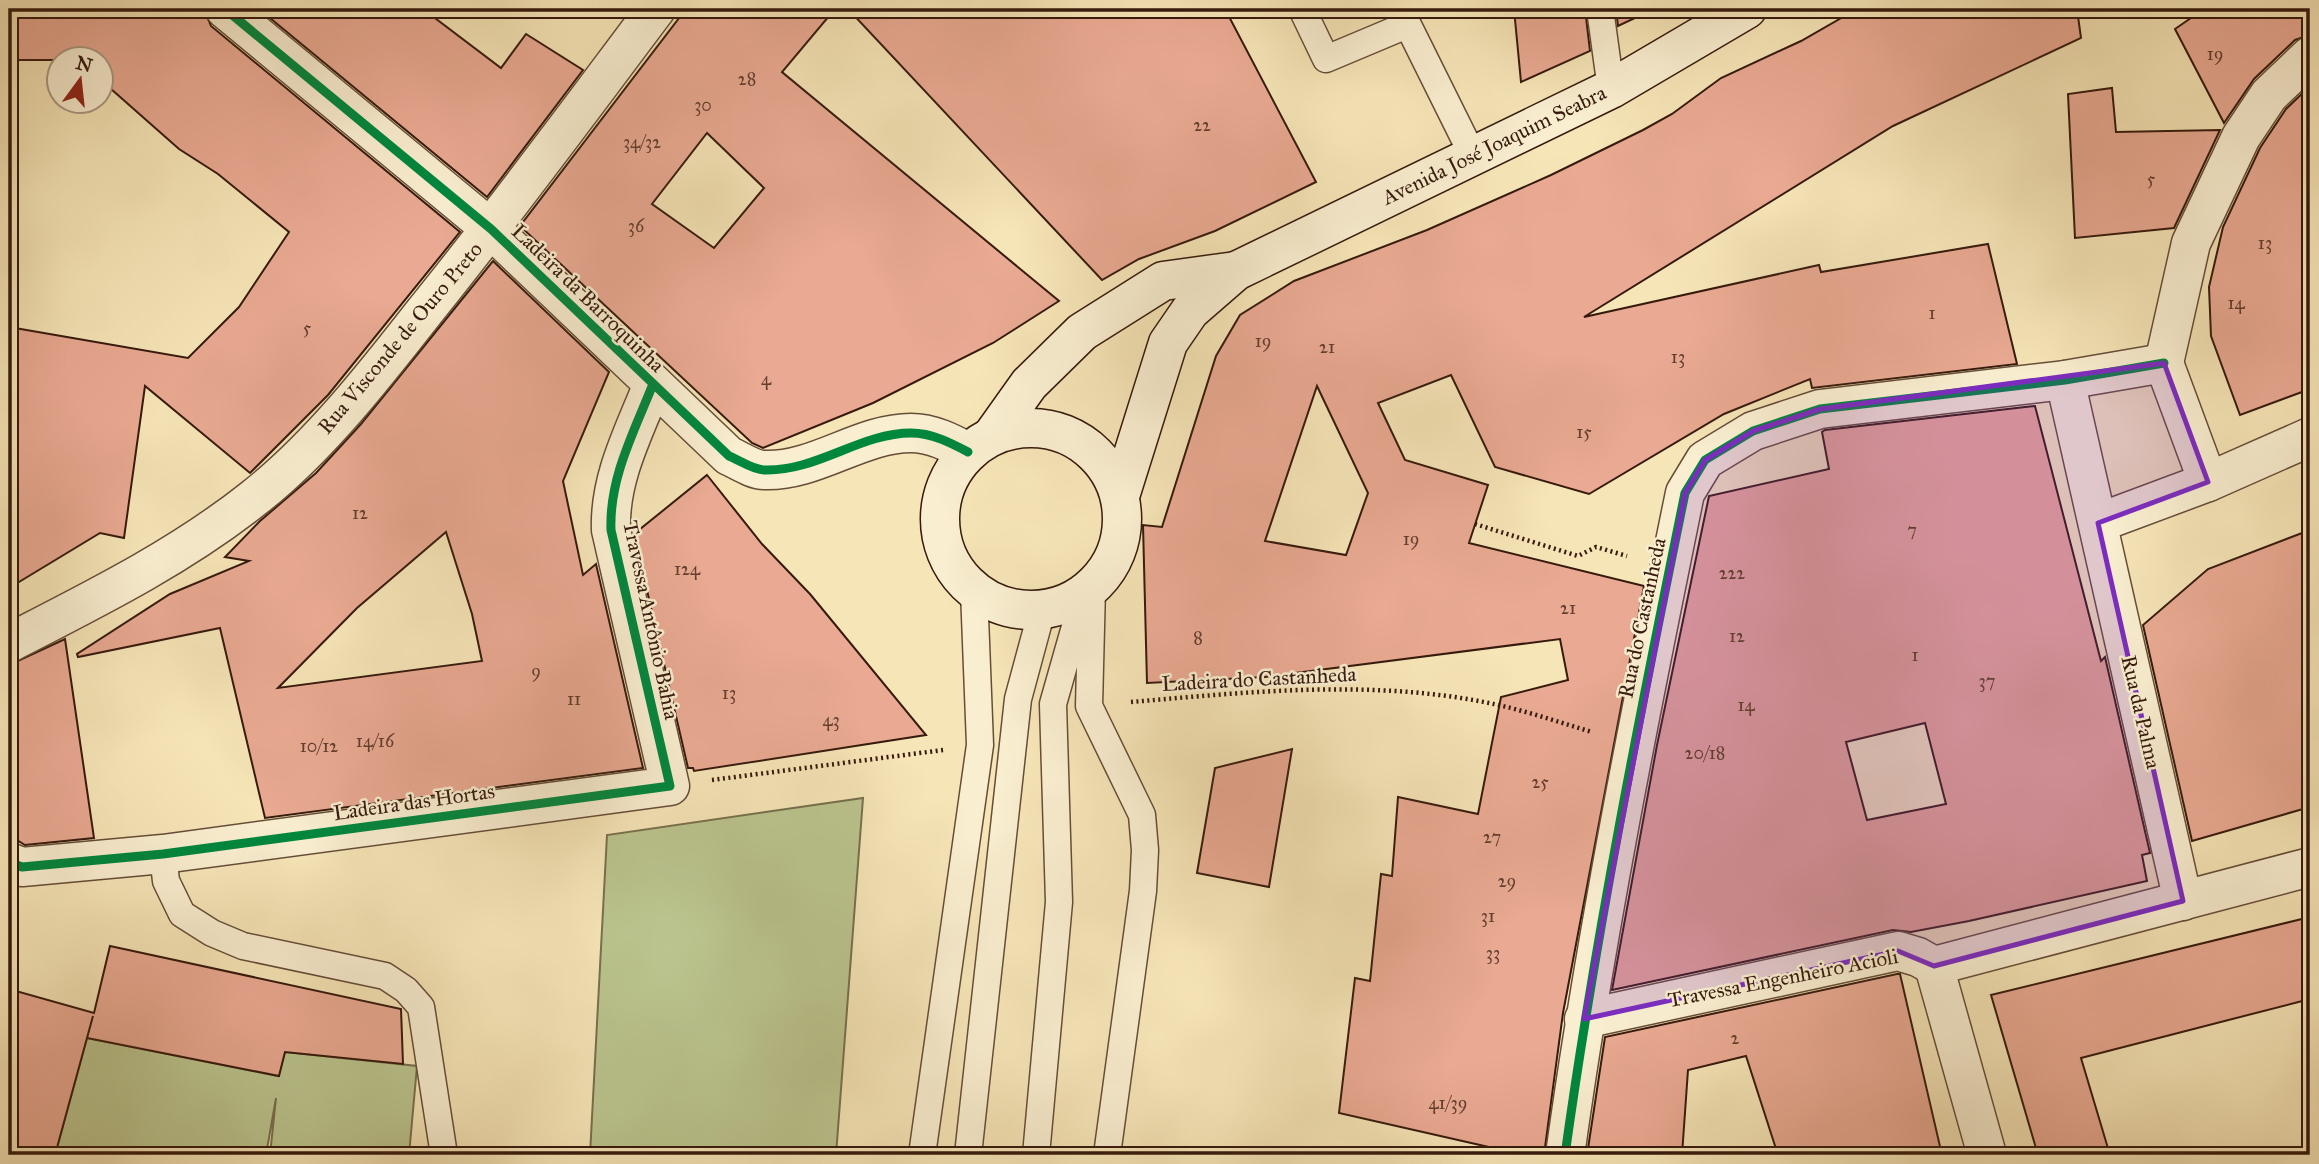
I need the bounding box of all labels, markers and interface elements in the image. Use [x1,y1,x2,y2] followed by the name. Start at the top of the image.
[2207,43,2223,65] house number: 19
[46,46,116,116] north arrow
[74,51,95,77] text: N
[738,68,756,90] house number: 28
[1377,79,1610,211] street label: Avenida José Joaquim Seabra
[694,94,712,116] house number: 30
[1193,114,1211,136] house number: 22
[623,131,661,153] house number: 34/32
[2147,168,2156,190] house number: 5
[628,215,645,237] house number: 36
[506,218,670,378] street label: Ladeira da Barroquinha
[2258,232,2272,254] house number: 13
[312,237,488,439] street label: Rua Visconde de Ouro Preto
[2227,292,2246,314] house number: 14
[1928,302,1936,324] house number: 1
[303,317,312,339] house number: 5
[1255,330,1271,352] house number: 19
[1319,336,1335,358] house number: 21
[1671,346,1685,368] house number: 13
[761,368,772,390] house number: 4
[1576,421,1592,443] house number: 15
[352,502,368,524] house number: 12
[617,518,685,722] street label: Travessa Antônio Bahia
[1907,519,1917,541] house number: 7
[1403,528,1419,550] house number: 19
[1612,535,1672,701] street label: Rua do Castanheda
[674,558,701,580] house number: 124
[1719,562,1745,584] house number: 222
[1560,597,1576,619] house number: 21
[1729,625,1745,647] house number: 12
[1193,627,1203,649] house number: 8
[1911,644,1919,666] house number: 1
[2115,653,2167,771] street label: Rua da Palma
[531,660,541,682] house number: 9
[1161,661,1357,697] street label: Ladeira do Castanheda
[1979,670,1995,692] house number: 37
[722,682,736,704] house number: 13
[567,688,581,710] house number: 11
[1737,694,1756,716] house number: 14
[822,709,840,731] house number: 43
[356,730,395,752] house number: 14/16
[300,735,338,757] house number: 10/12
[1685,742,1725,764] house number: 20/18
[1531,771,1549,793] house number: 25
[332,778,496,826] street label: Ladeira das Hortas
[1483,826,1501,848] house number: 27
[1498,870,1516,892] house number: 29
[1481,905,1495,927] house number: 31
[1486,942,1500,964] house number: 33
[1666,943,1900,1013] street label: Travessa Engenheiro Acioli
[1731,1027,1740,1049] house number: 2
[1429,1092,1467,1114] house number: 41/39

